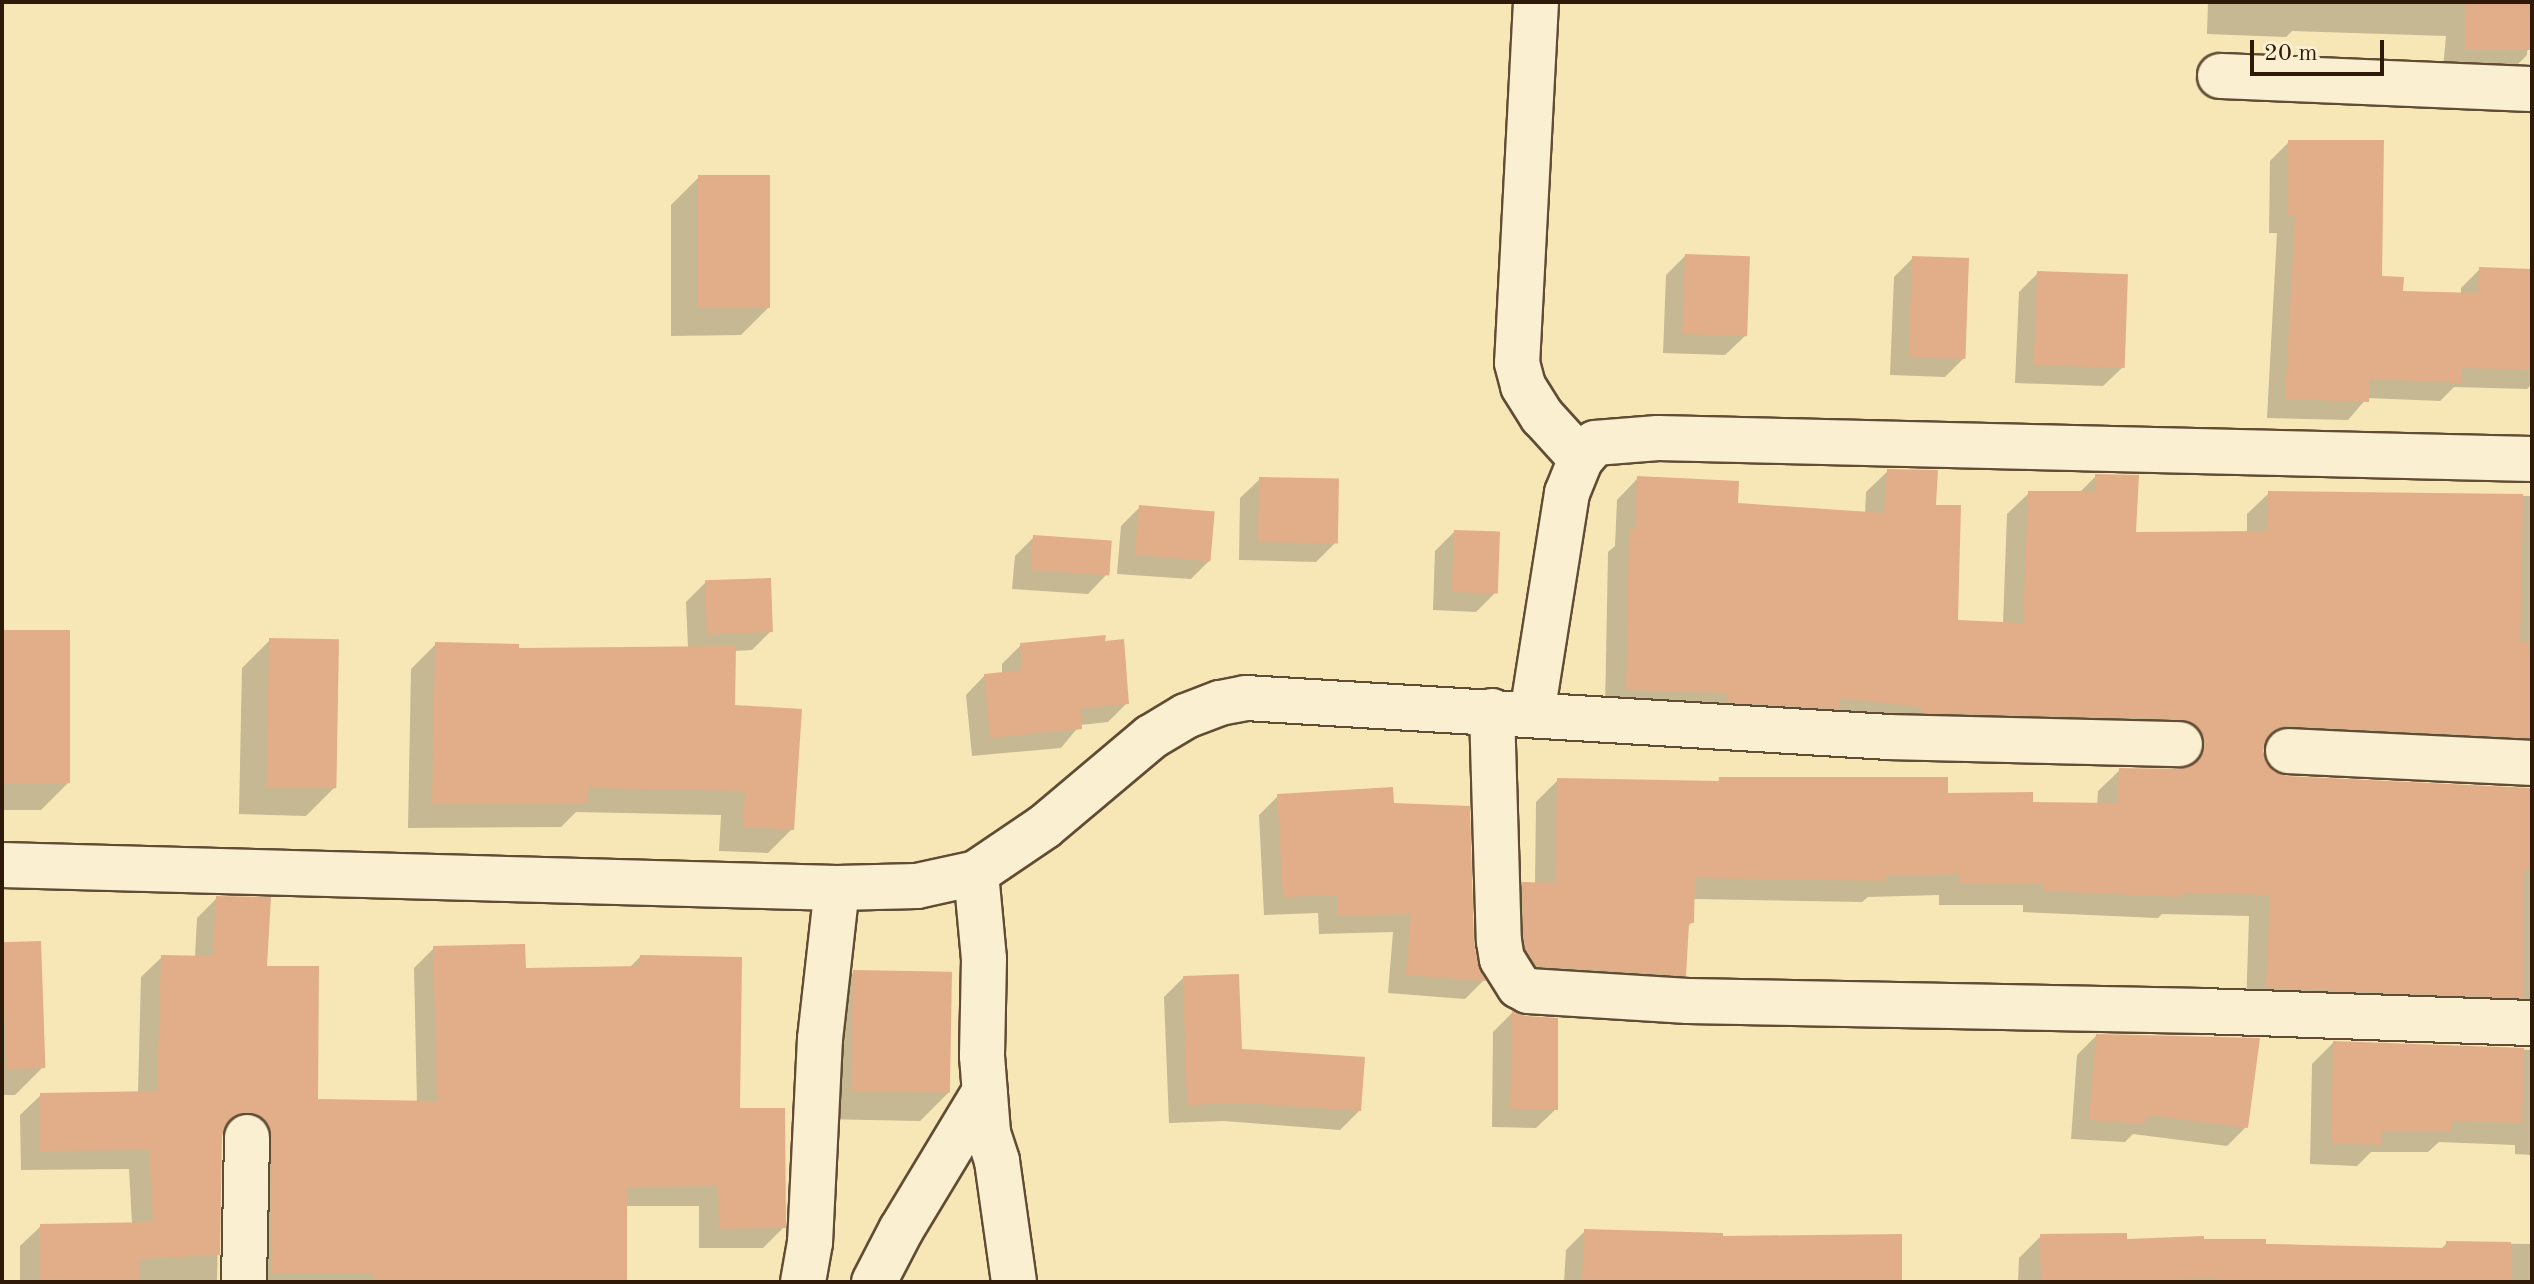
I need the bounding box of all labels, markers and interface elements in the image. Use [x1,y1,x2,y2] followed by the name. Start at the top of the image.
[2254,24,2388,74] scale bar
[2264,42,2318,66] text: 20 m

